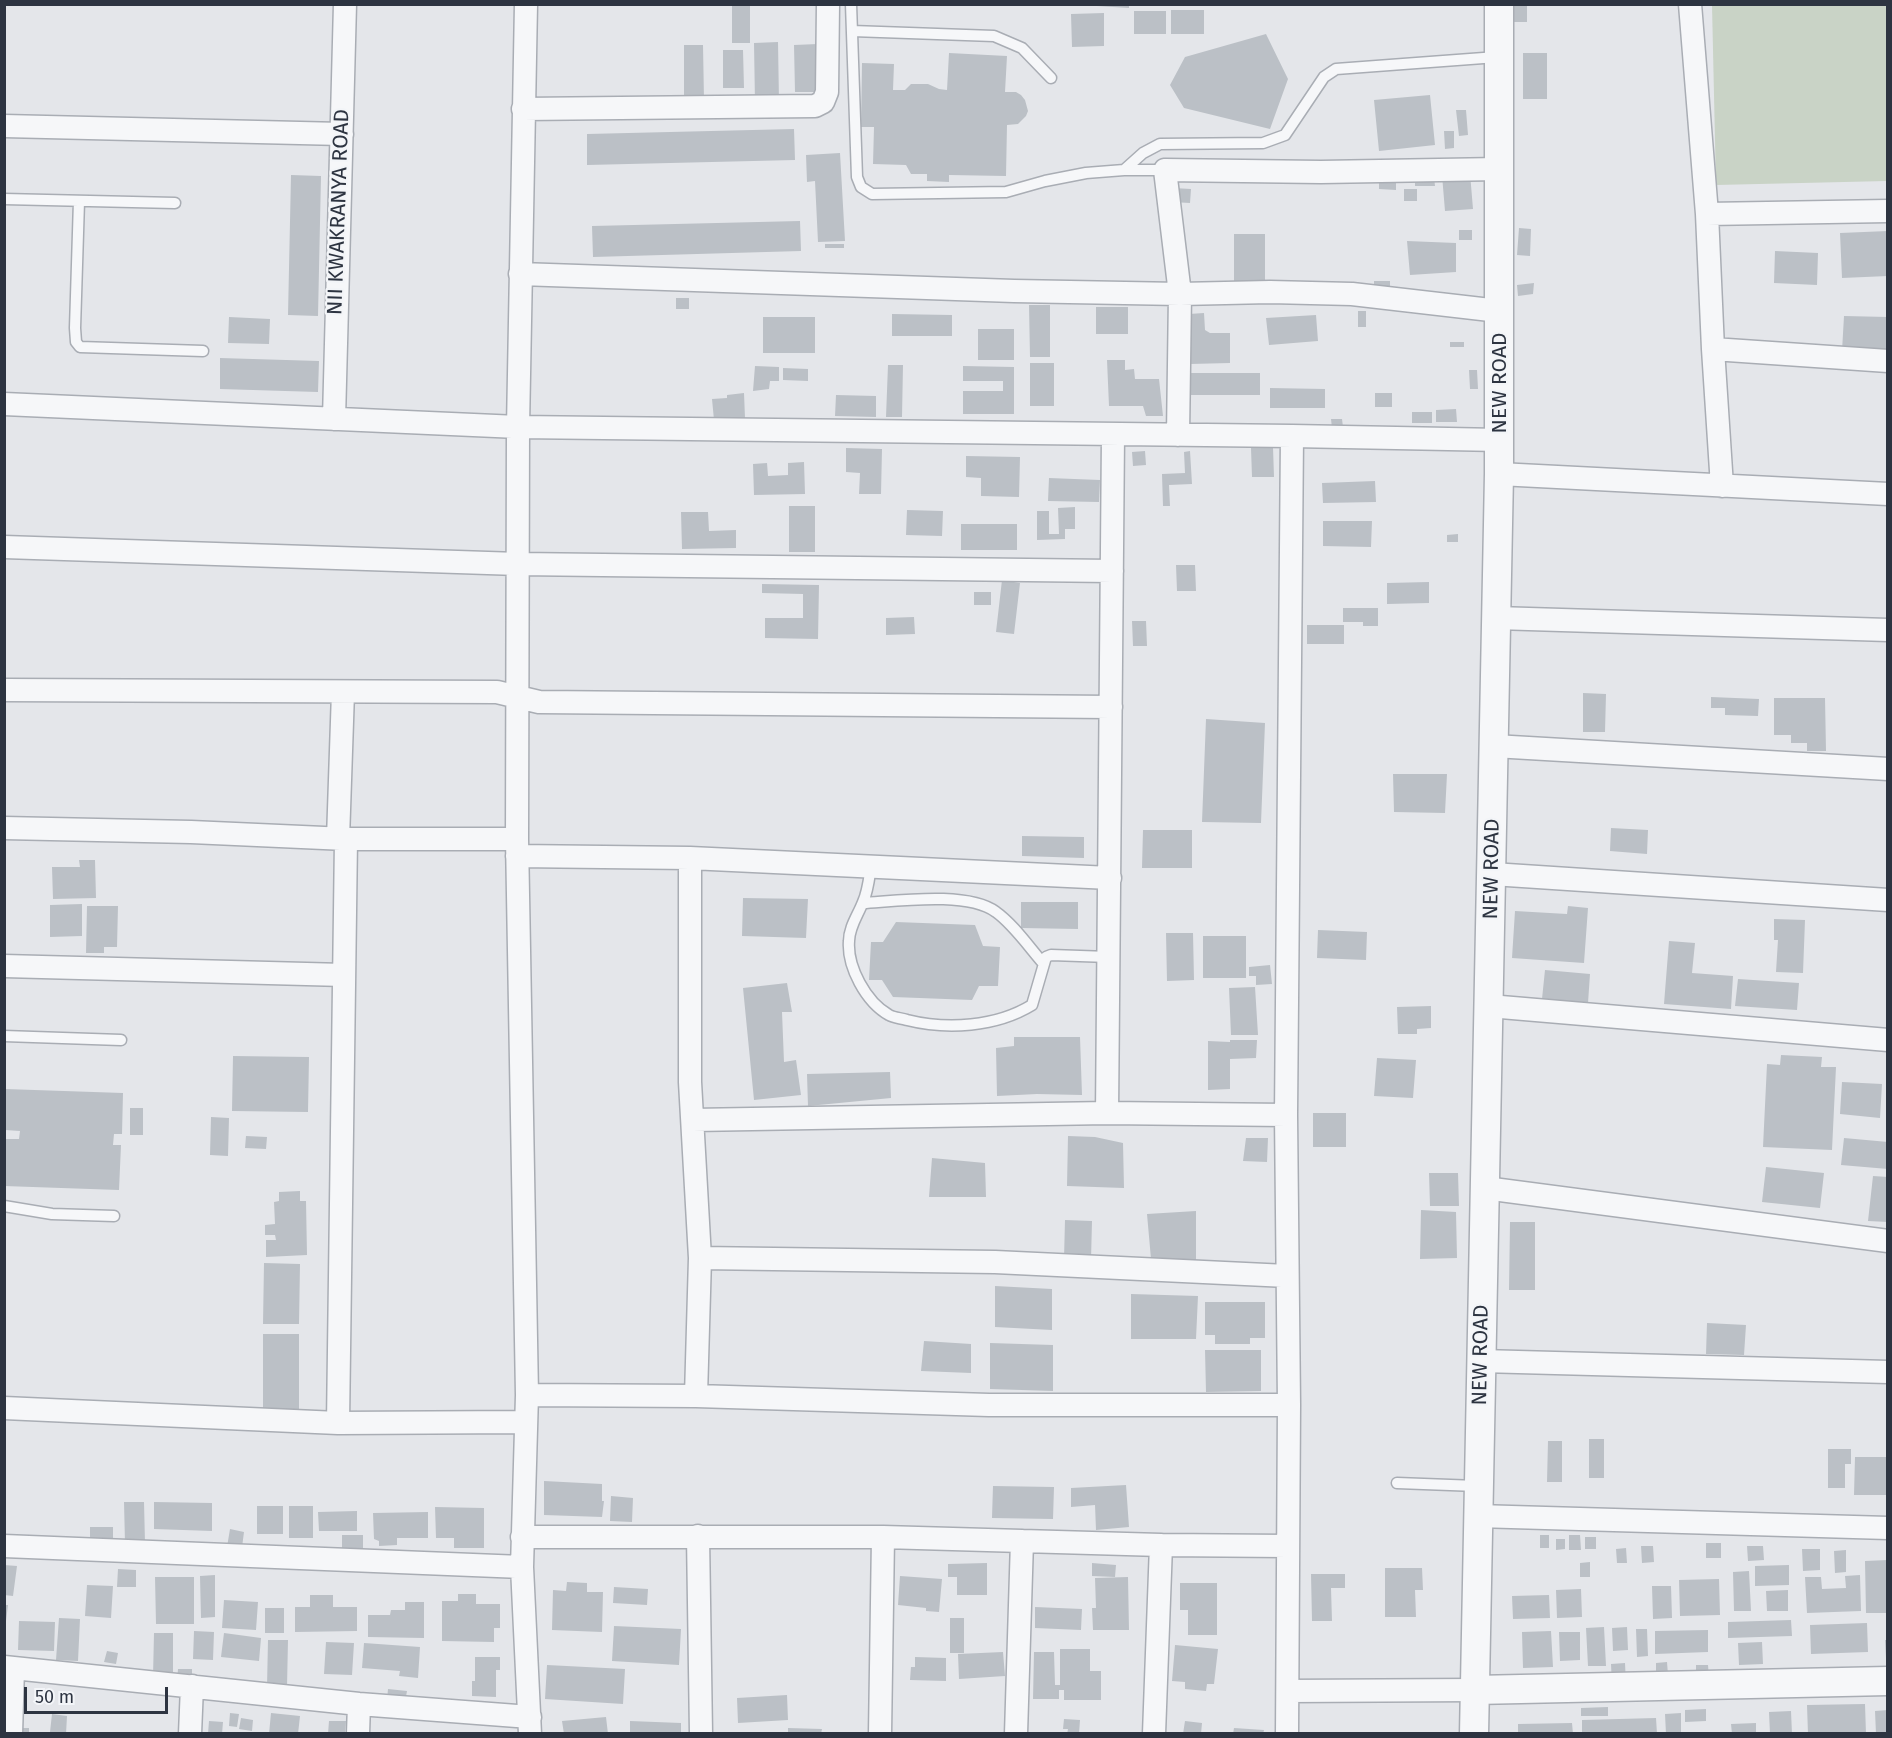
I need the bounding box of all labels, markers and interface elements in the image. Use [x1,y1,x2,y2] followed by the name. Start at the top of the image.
[323,109,355,315] street label: NII KWAKRANYA ROAD
[1487,333,1513,433] street label: NEW ROAD
[1479,818,1505,920] street label: NEW ROAD
[1468,1304,1494,1406] street label: NEW ROAD
[27,1675,171,1713] scale bar
[35,1686,74,1708] text: 50 m

